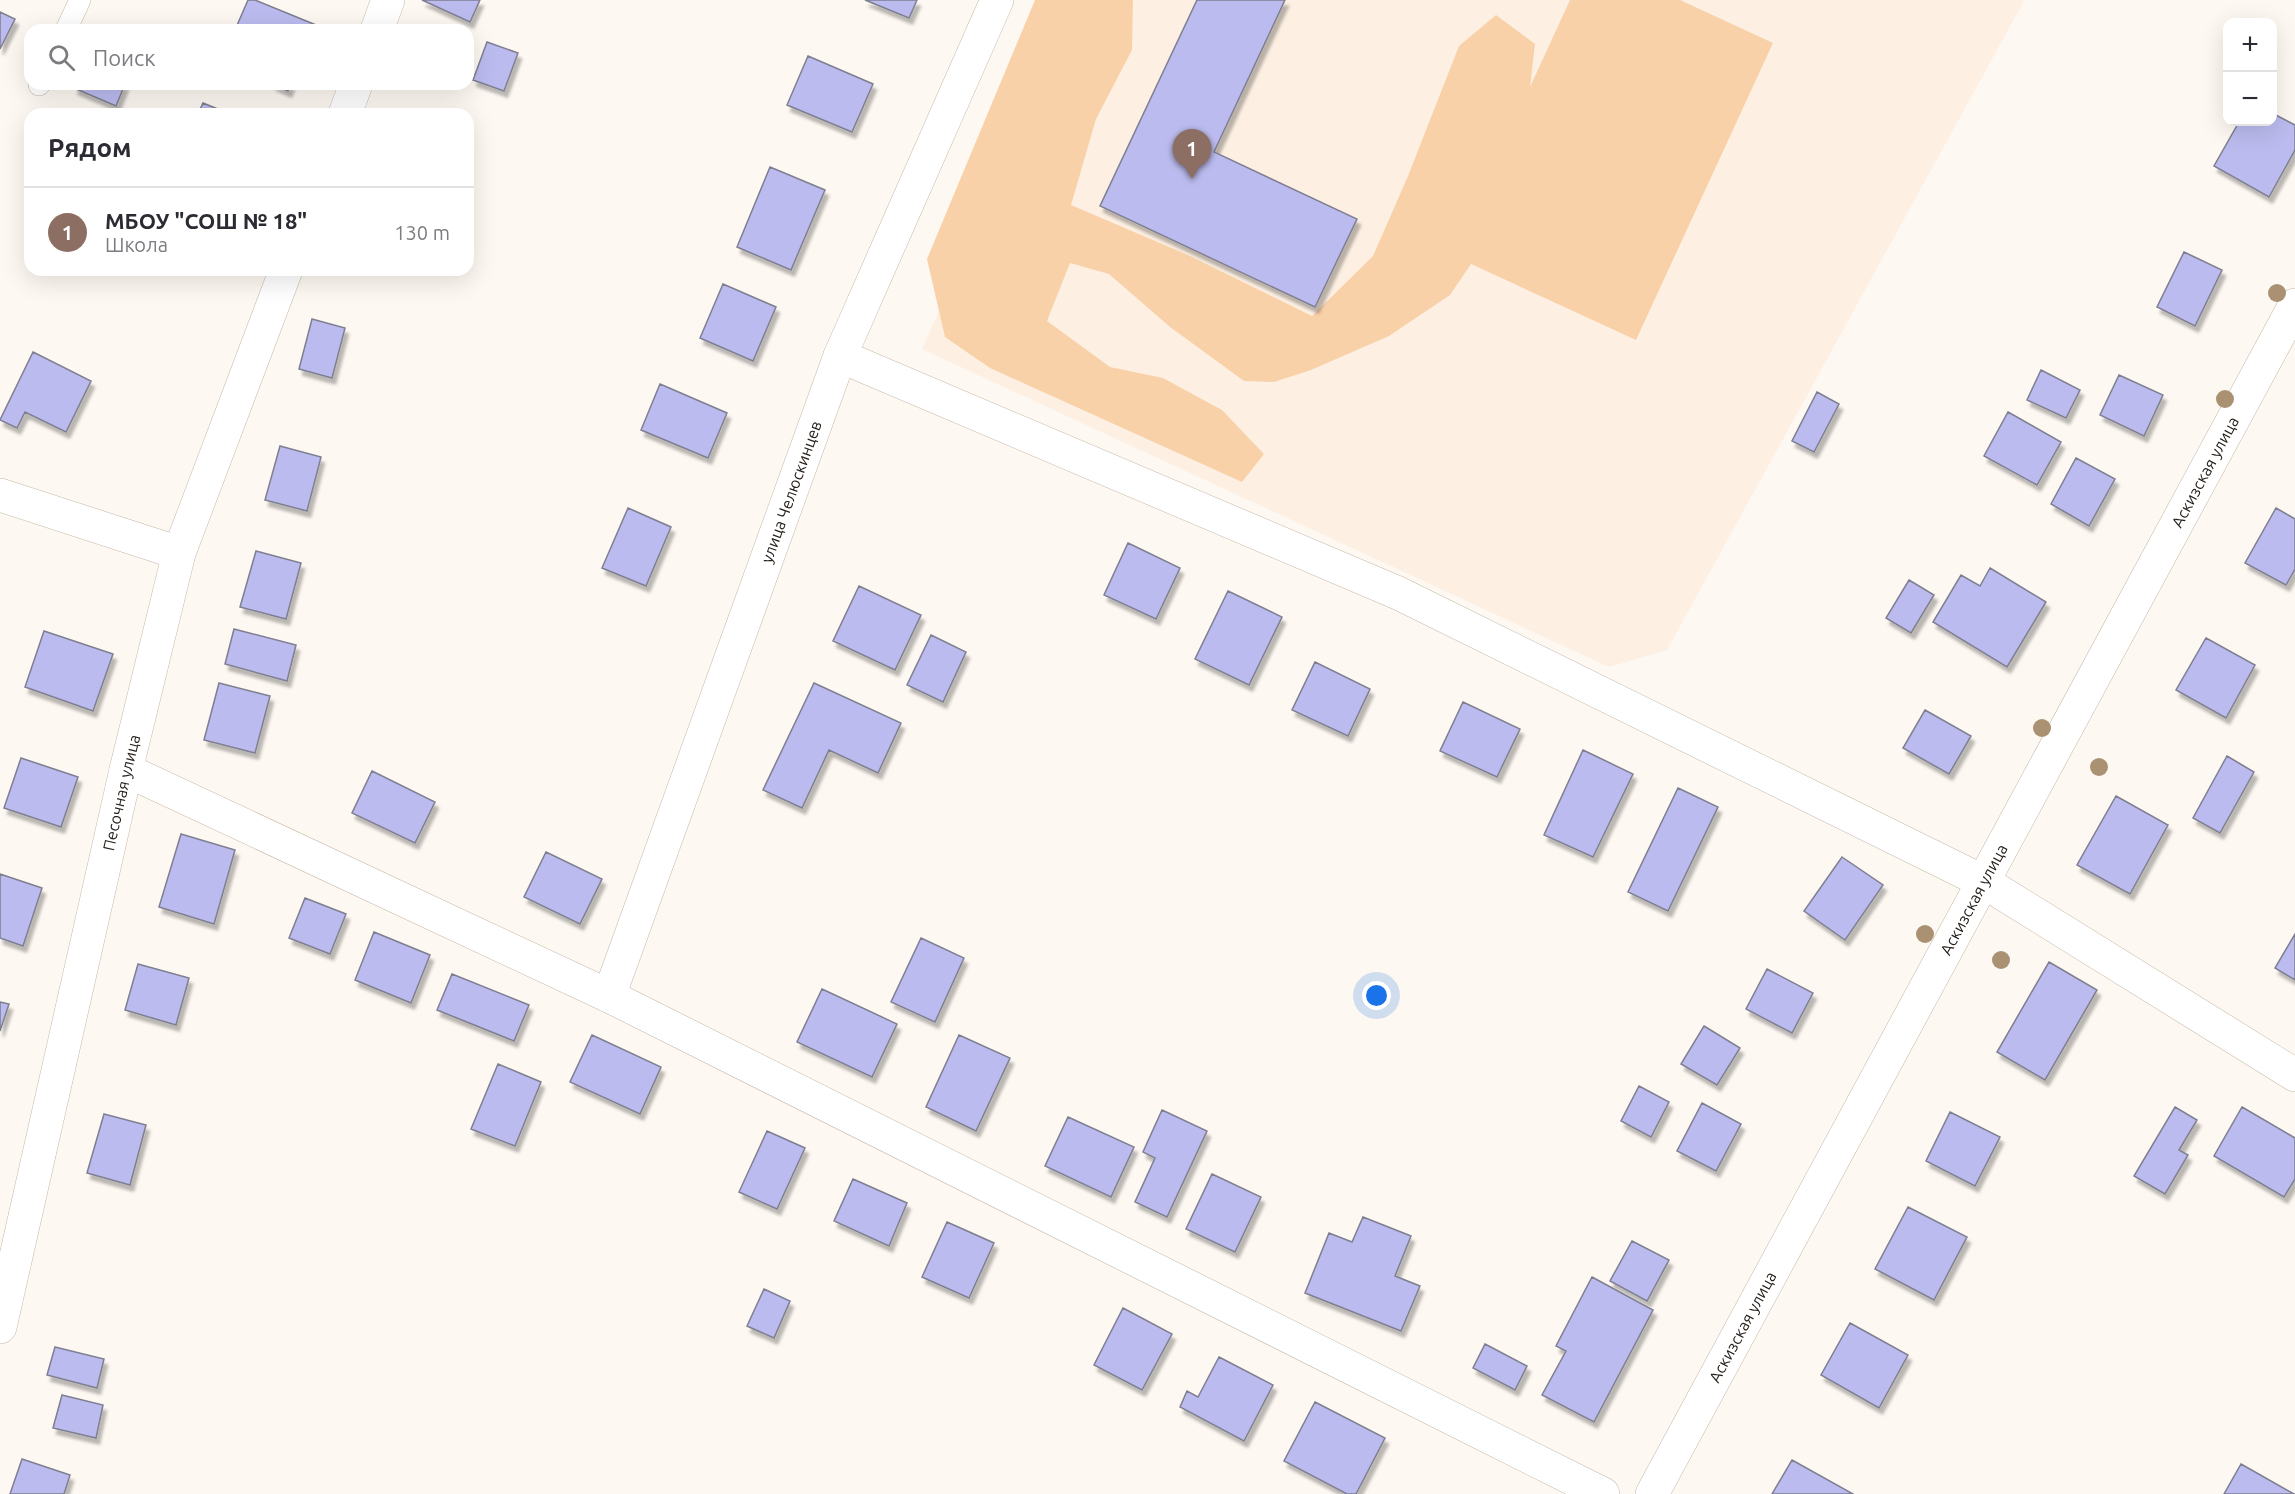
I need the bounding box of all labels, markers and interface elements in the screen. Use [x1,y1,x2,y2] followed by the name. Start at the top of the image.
[2223,18,2277,126] map controls
[2223,18,2277,72] button: +
[24,24,474,90] search box
[45,41,78,74] icon: search
[93,45,156,70] text: Поиск
[2223,72,2277,126] button: −
[1172,130,1212,179] pin: 1
[48,133,132,162] text: Рядом
[105,208,307,233] text: МБОУ "СОШ № 18"
[62,221,73,244] text: 1
[394,221,450,244] text: 130 m
[105,233,168,256] text: Школа
[2168,413,2242,530] street label: Аскизская улица
[757,418,825,565] street label: улица Челюскинцев
[99,733,143,852] street label: Песочная улица
[1936,841,2011,958] street label: Аскизская улица
[1362,981,1391,1010] your location
[1705,1268,1780,1385] street label: Аскизская улица

